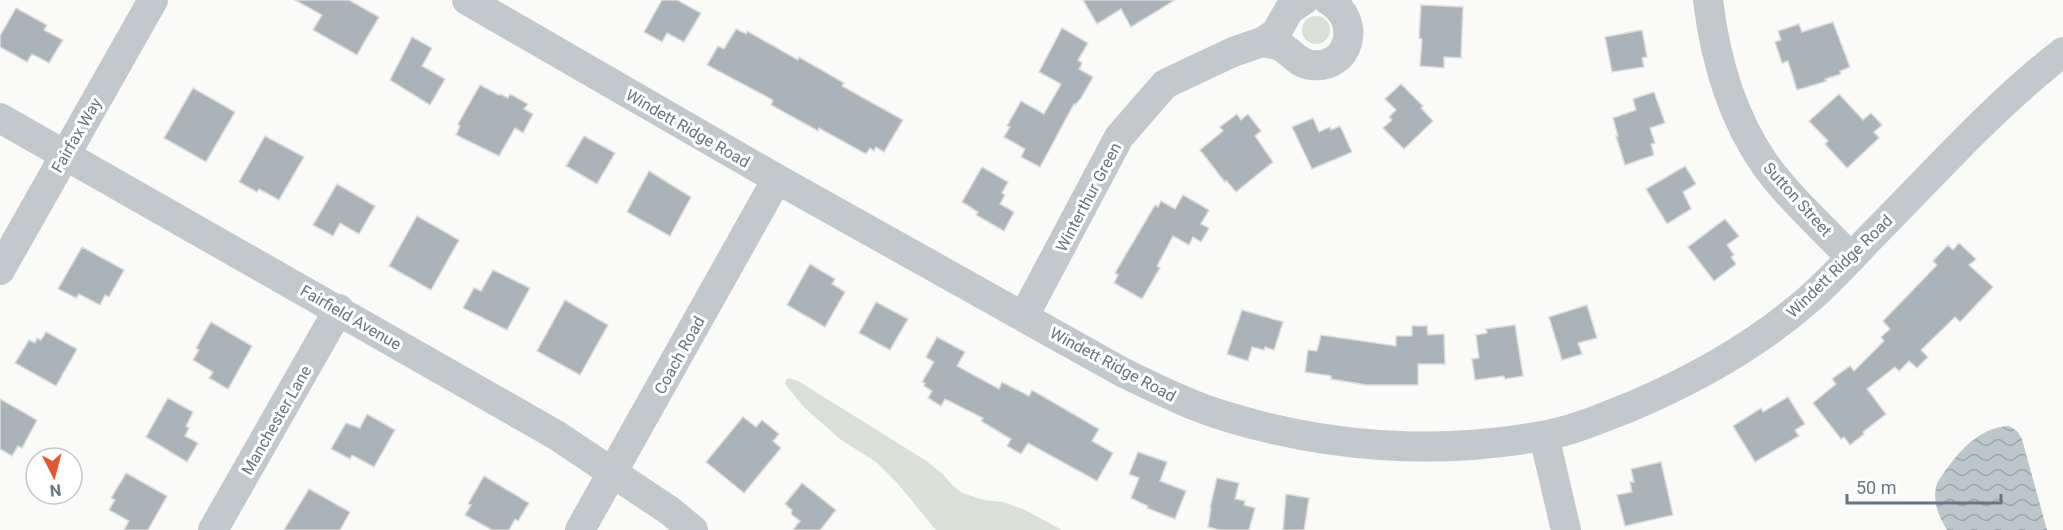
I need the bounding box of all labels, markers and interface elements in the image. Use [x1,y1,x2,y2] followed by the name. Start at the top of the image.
[622,85,753,172] street label: Windett Ridge Road
[47,94,106,176] street label: Fairfax Way
[1052,139,1125,255] street label: Winterthur Green
[1760,159,1836,240] street label: Sutton Street
[1782,211,1896,322] street label: Windett Ridge Road
[297,281,404,354] street label: Fairfield Avenue
[650,313,709,398] street label: Coach Road
[1047,323,1179,406] street label: Windett Ridge Road
[237,362,315,478] street label: Manchester Lane
[24,446,84,506] north arrow
[1847,467,2002,505] scale bar
[1856,477,1896,498] text: 50 m
[49,480,62,500] text: N

